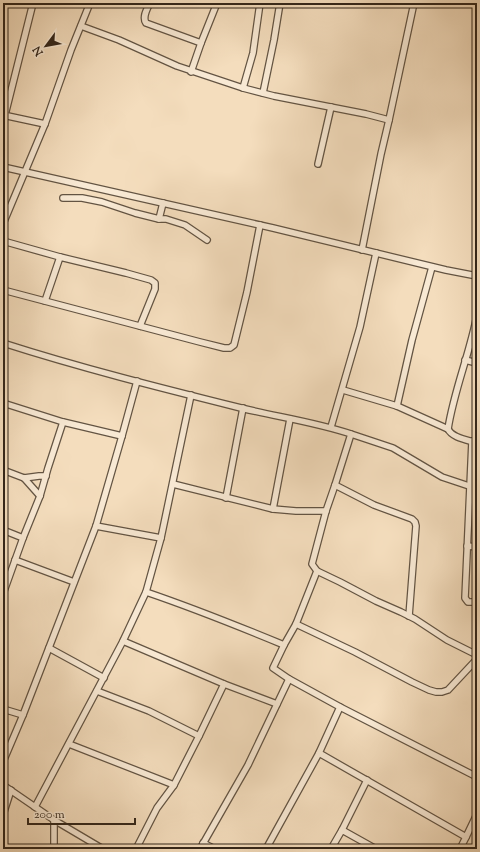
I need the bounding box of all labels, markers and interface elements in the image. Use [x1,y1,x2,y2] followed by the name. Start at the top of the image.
[26,26,66,66] north arrow
[29,43,48,60] text: N
[28,800,135,826] scale bar
[34,806,65,824] text: 200 m

